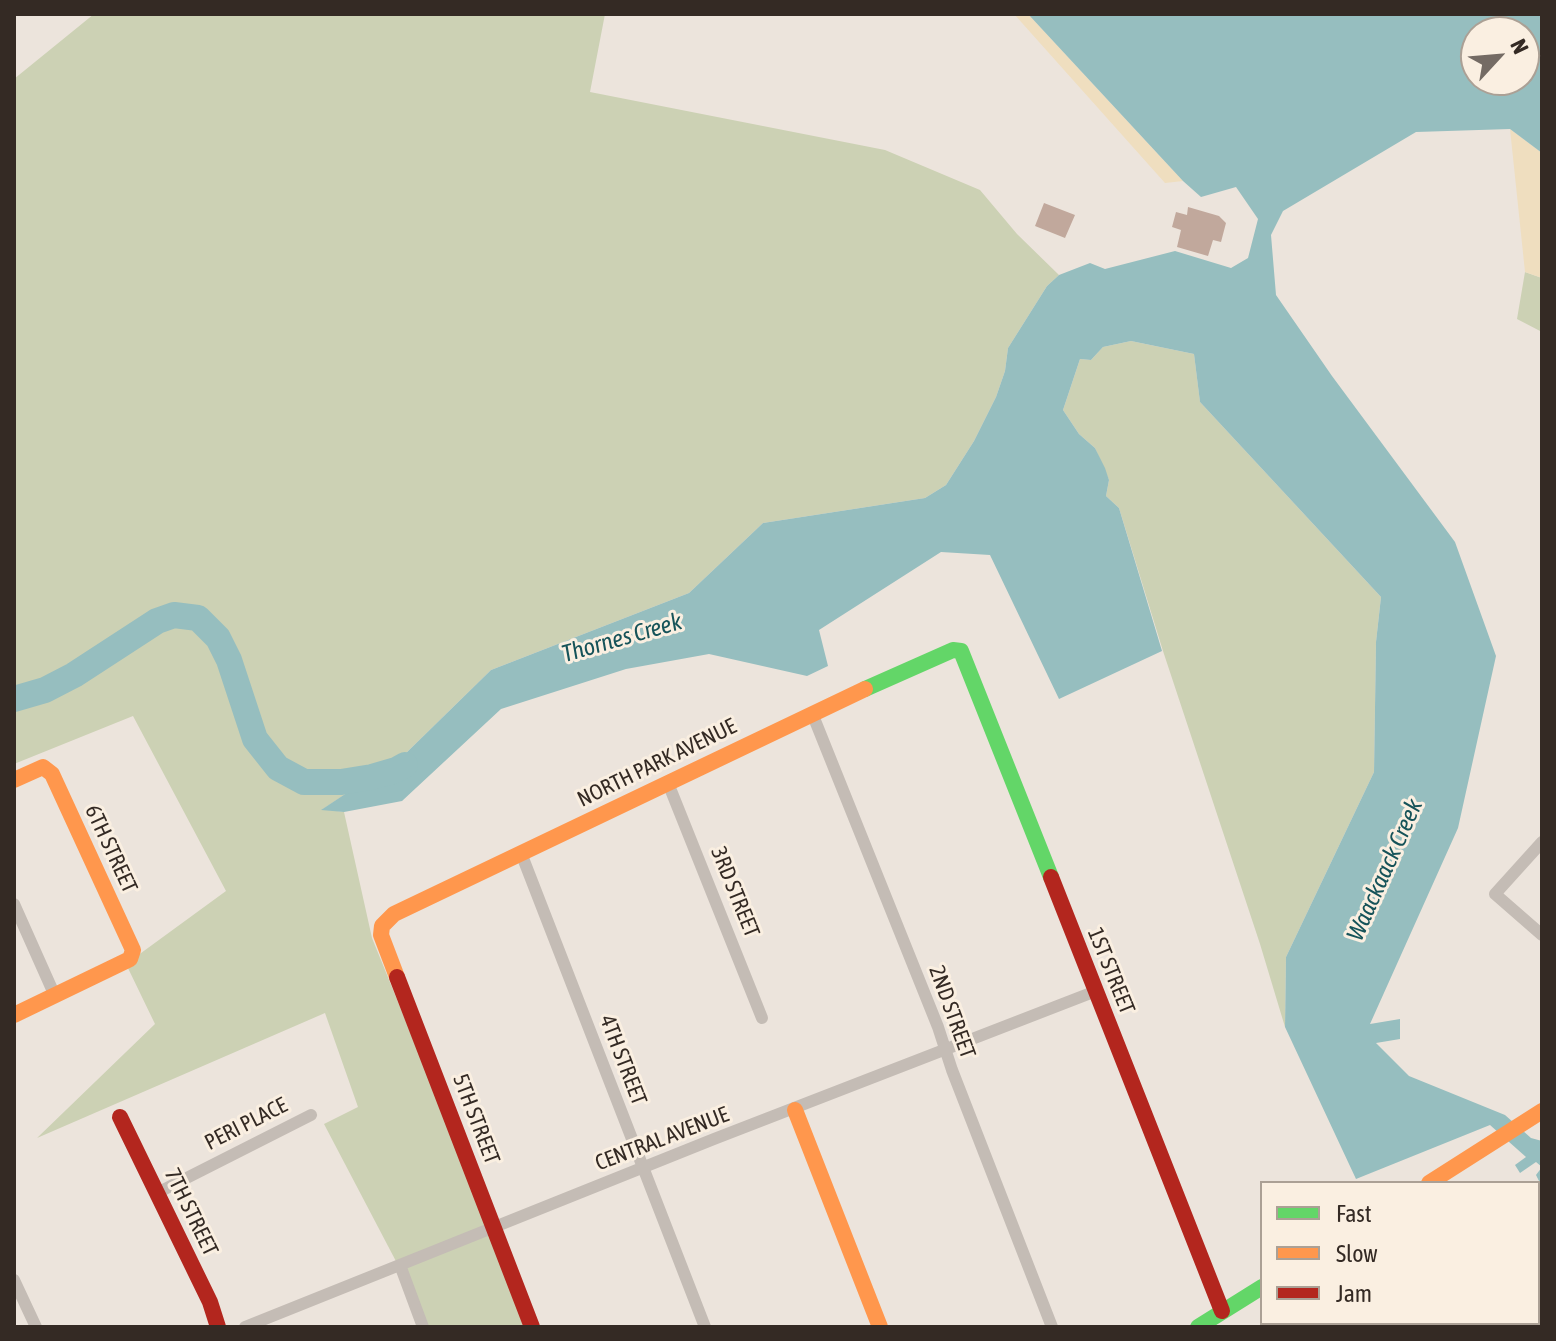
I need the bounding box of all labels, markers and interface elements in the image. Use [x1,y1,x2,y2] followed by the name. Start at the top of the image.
[1460,16,1540,96] north arrow
[1505,35,1534,58] text: N
[559,607,685,669] water label: Thornes Creek
[573,713,741,813] street label: NORTH PARK AVENUE
[1341,795,1429,945] water label: Waackaack Creek
[79,801,143,897] street label: 6TH STREET
[705,843,765,941] street label: 3RD STREET
[1082,924,1140,1018] street label: 1ST STREET
[923,962,981,1062] street label: 2ND STREET
[594,1011,652,1109] street label: 4TH STREET
[447,1070,505,1168] street label: 5TH STREET
[200,1092,292,1156] street label: PERI PLACE
[591,1101,733,1177] street label: CENTRAL AVENUE
[159,1164,223,1260] street label: 7TH STREET
[1260,1181,1540,1325] legend
[1336,1200,1372,1227] text: Fast
[1336,1240,1378,1267] text: Slow
[1336,1280,1372,1307] text: Jam

